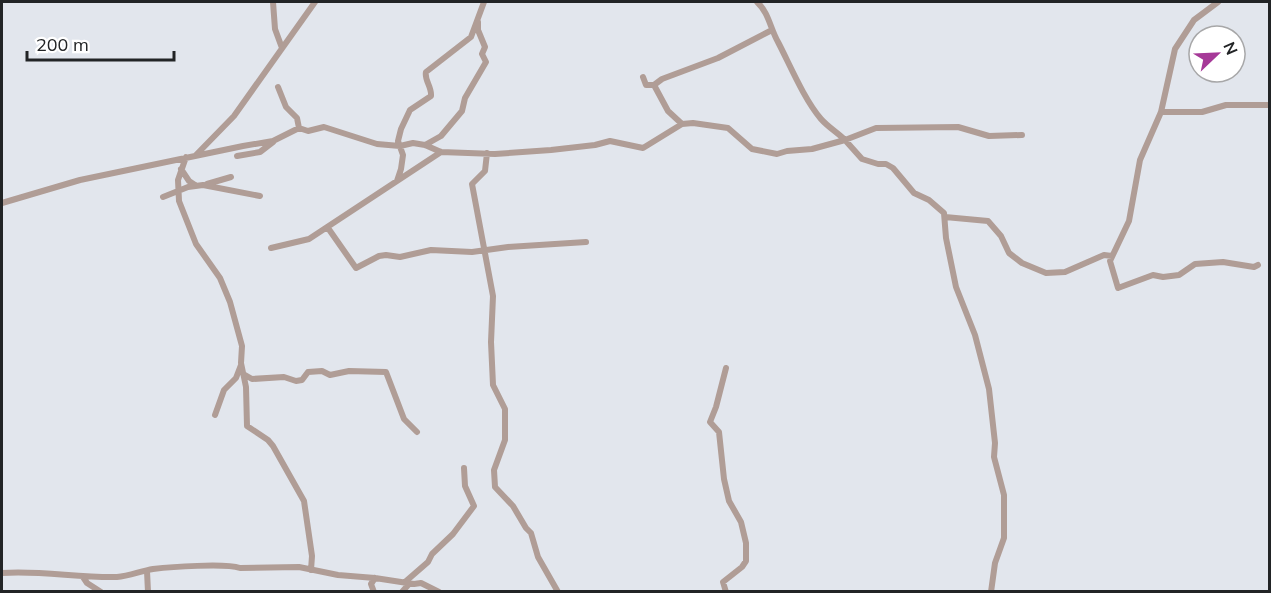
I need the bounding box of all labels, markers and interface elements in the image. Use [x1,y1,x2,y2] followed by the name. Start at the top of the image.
[27,24,174,62] scale bar
[1187,24,1247,84] north arrow
[36,33,89,56] text: 200 m
[1219,39,1242,58] text: N

